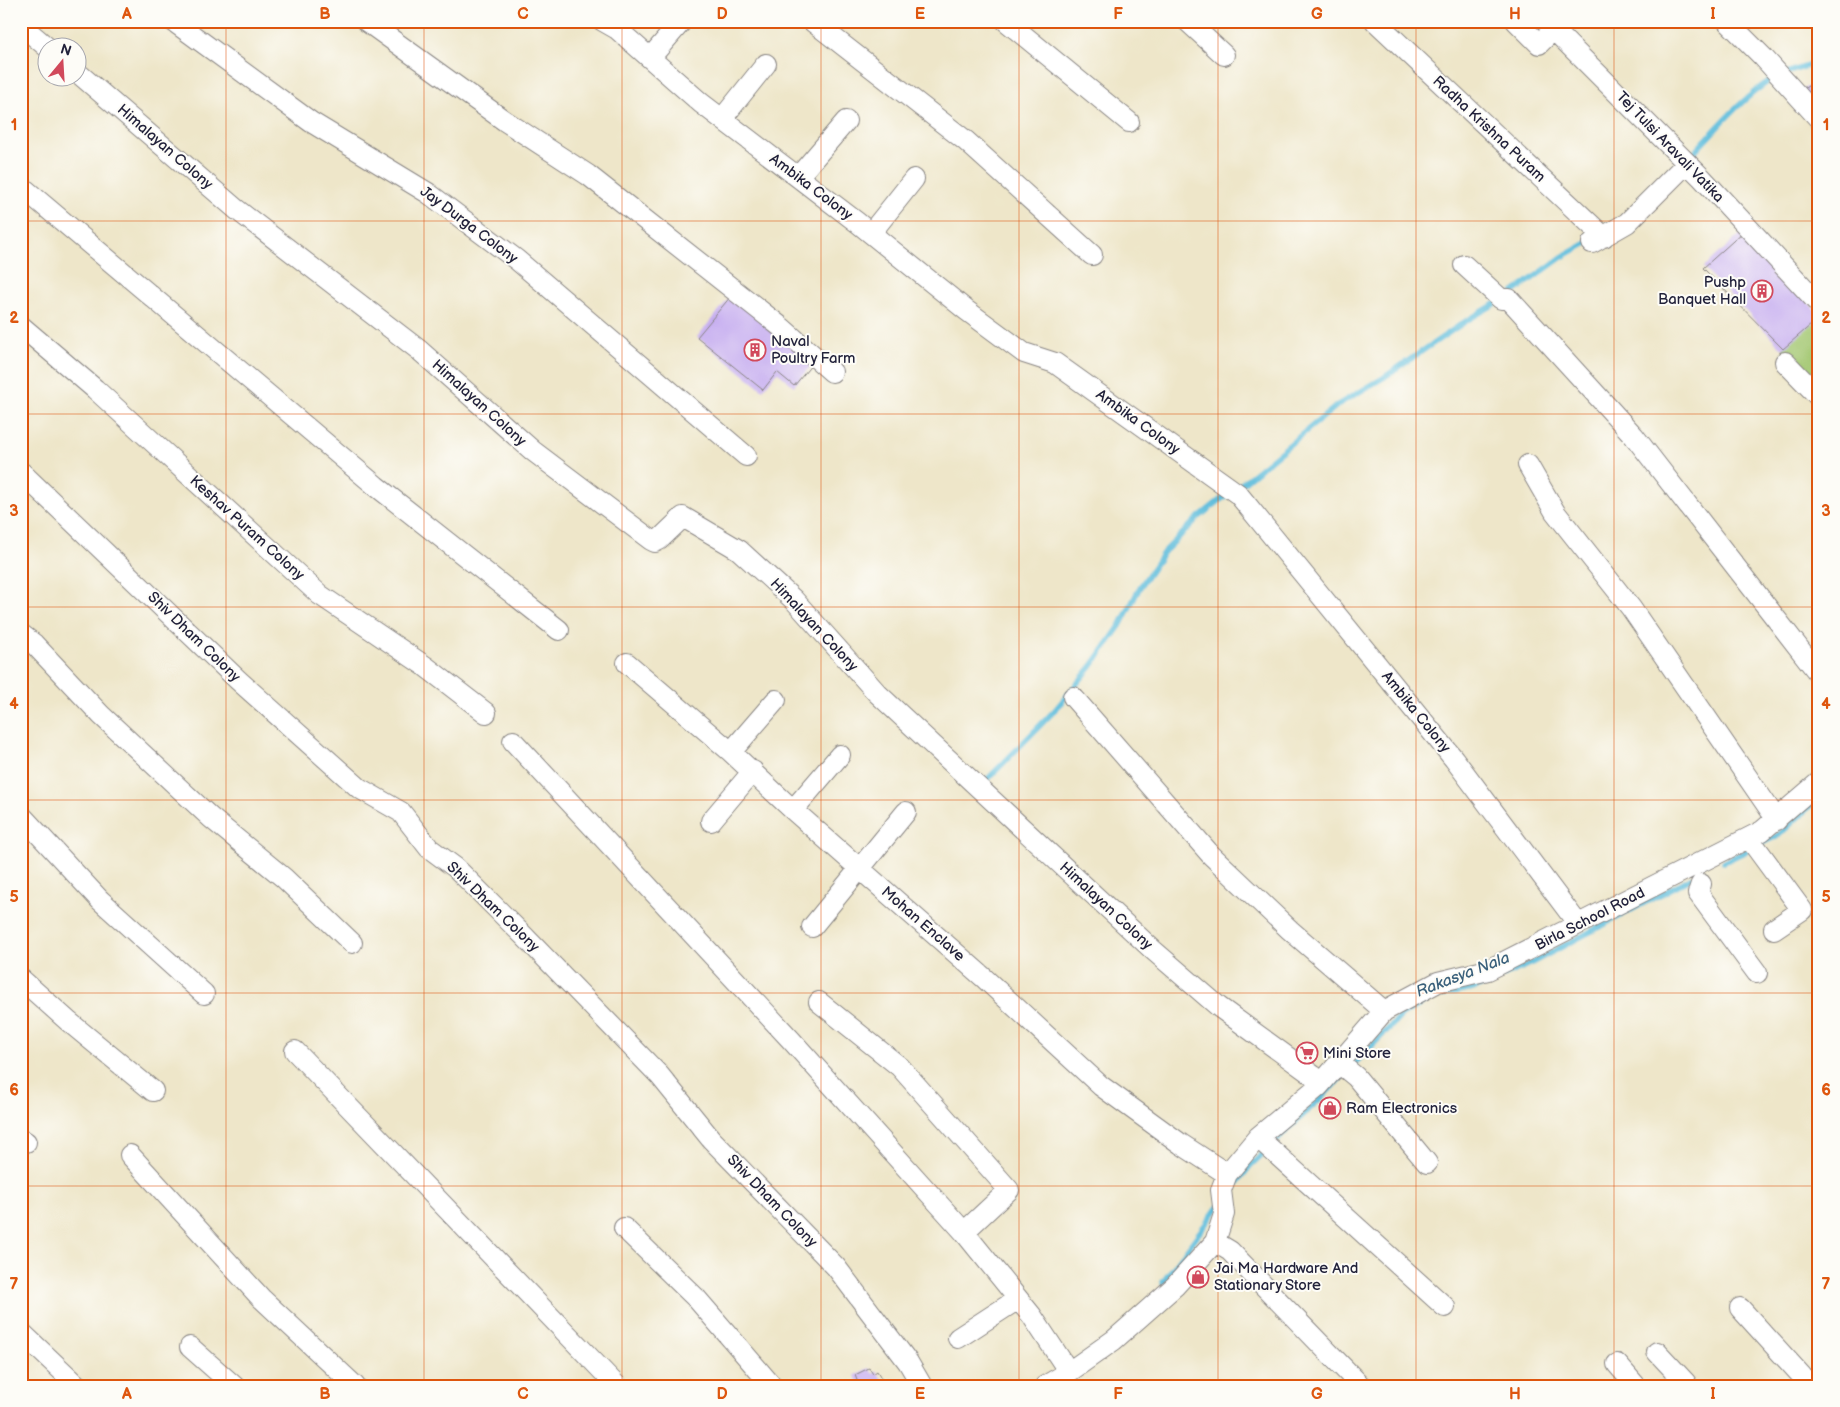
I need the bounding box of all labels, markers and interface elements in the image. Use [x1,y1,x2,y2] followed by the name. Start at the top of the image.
[121,5,132,24] text: A
[319,5,331,24] text: B
[517,5,529,24] text: C
[716,5,728,24] text: D
[915,5,925,24] text: E
[1113,5,1123,24] text: F
[1311,5,1323,24] text: G
[1509,5,1521,24] text: H
[1710,5,1716,24] text: I
[38,38,88,88] north arrow
[58,40,73,60] text: N
[1429,72,1549,186] street label: Radha Krishna Puram
[1612,87,1728,207] street label: Tej Tulsi Aravali Vatika
[113,100,217,194] street label: Himalayan Colony
[11,116,17,135] text: 1
[1823,116,1829,135] text: 1
[766,149,857,225] street label: Ambika Colony
[416,182,522,268] street label: Jay Durga Colony
[1658,273,1746,309] place label: Pushp Banquet Hall
[1750,279,1774,303] building icon: Pushp Banquet Hall
[9,309,19,328] text: 2
[1821,309,1831,328] text: 2
[771,332,855,368] place label: Naval Poultry Farm
[743,338,767,362] building icon: Naval Poultry Farm
[428,356,530,451] street label: Himalayan Colony
[1092,385,1184,459] street label: Ambika Colony
[186,471,308,585] street label: Keshav Puram Colony
[9,502,19,521] text: 3
[1821,502,1831,521] text: 3
[766,574,862,676] street label: Himalayan Colony
[144,588,245,686] street label: Shiv Dham Colony
[1377,667,1455,757] street label: Ambika Colony
[9,695,19,714] text: 4
[1821,695,1831,714] text: 4
[443,858,544,956] street label: Shiv Dham Colony
[1055,858,1157,954] street label: Himalayan Colony
[877,882,969,966] street label: Mohan Enclave
[1532,883,1648,955] street label: Birla School Road
[9,888,19,907] text: 5
[1821,888,1831,907] text: 5
[1413,948,1513,1002] water label: Rakasya Nala
[1295,1041,1319,1065] supermarket icon: Mini Store
[1323,1044,1391,1063] place label: Mini Store
[9,1081,19,1100] text: 6
[1821,1081,1831,1100] text: 6
[1318,1096,1342,1120] shop icon: Ram Electronics
[1346,1099,1458,1118] place label: Ram Electronics
[723,1151,821,1252] street label: Shiv Dham Colony
[1214,1259,1358,1295] place label: Jai Ma Hardware And Stationary Store
[1186,1265,1210,1289] shop icon: Jai Ma Hardware And Stationary Store
[10,1275,19,1294] text: 7
[1822,1275,1831,1294] text: 7
[121,1385,132,1404] text: A
[319,1385,331,1404] text: B
[517,1385,529,1404] text: C
[716,1385,728,1404] text: D
[915,1385,925,1404] text: E
[1113,1385,1123,1404] text: F
[1311,1385,1323,1404] text: G
[1509,1385,1521,1404] text: H
[1710,1385,1716,1404] text: I

